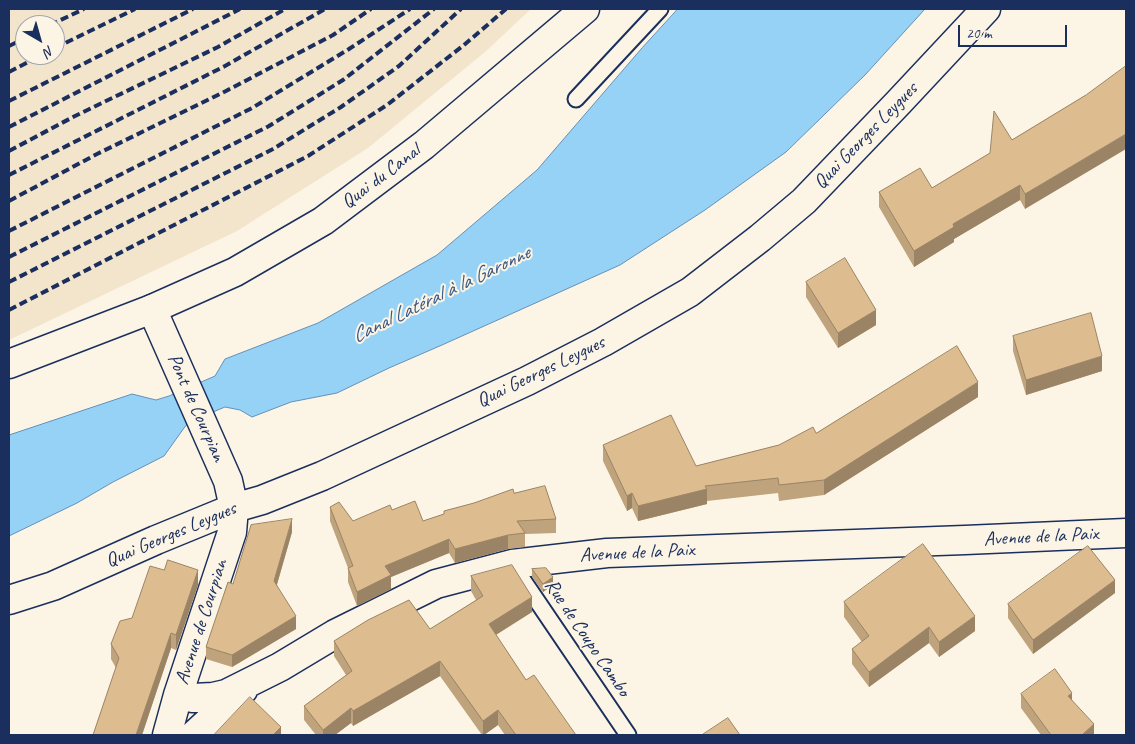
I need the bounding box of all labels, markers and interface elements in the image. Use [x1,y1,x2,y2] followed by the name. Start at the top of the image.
[15,15,65,65] north arrow
[960,15,1069,47] scale bar
[966,24,992,43] text: 20 m
[40,42,58,61] text: N
[809,78,923,194] street label: Quai Georges Leygues
[337,140,425,214] street label: Quai du Canal
[348,241,534,349] water label: Canal Latéral à la Garonne
[473,331,609,413] street label: Quai Georges Leygues
[162,350,230,466] street label: Pont de Courpian
[102,497,240,573] street label: Quai Georges Leygues
[983,522,1099,552] street label: Avenue de la Paix
[579,538,695,568] street label: Avenue de la Paix
[170,556,234,688] street label: Avenue de Courpian
[539,575,635,701] street label: Rue de Coupo Cambo

